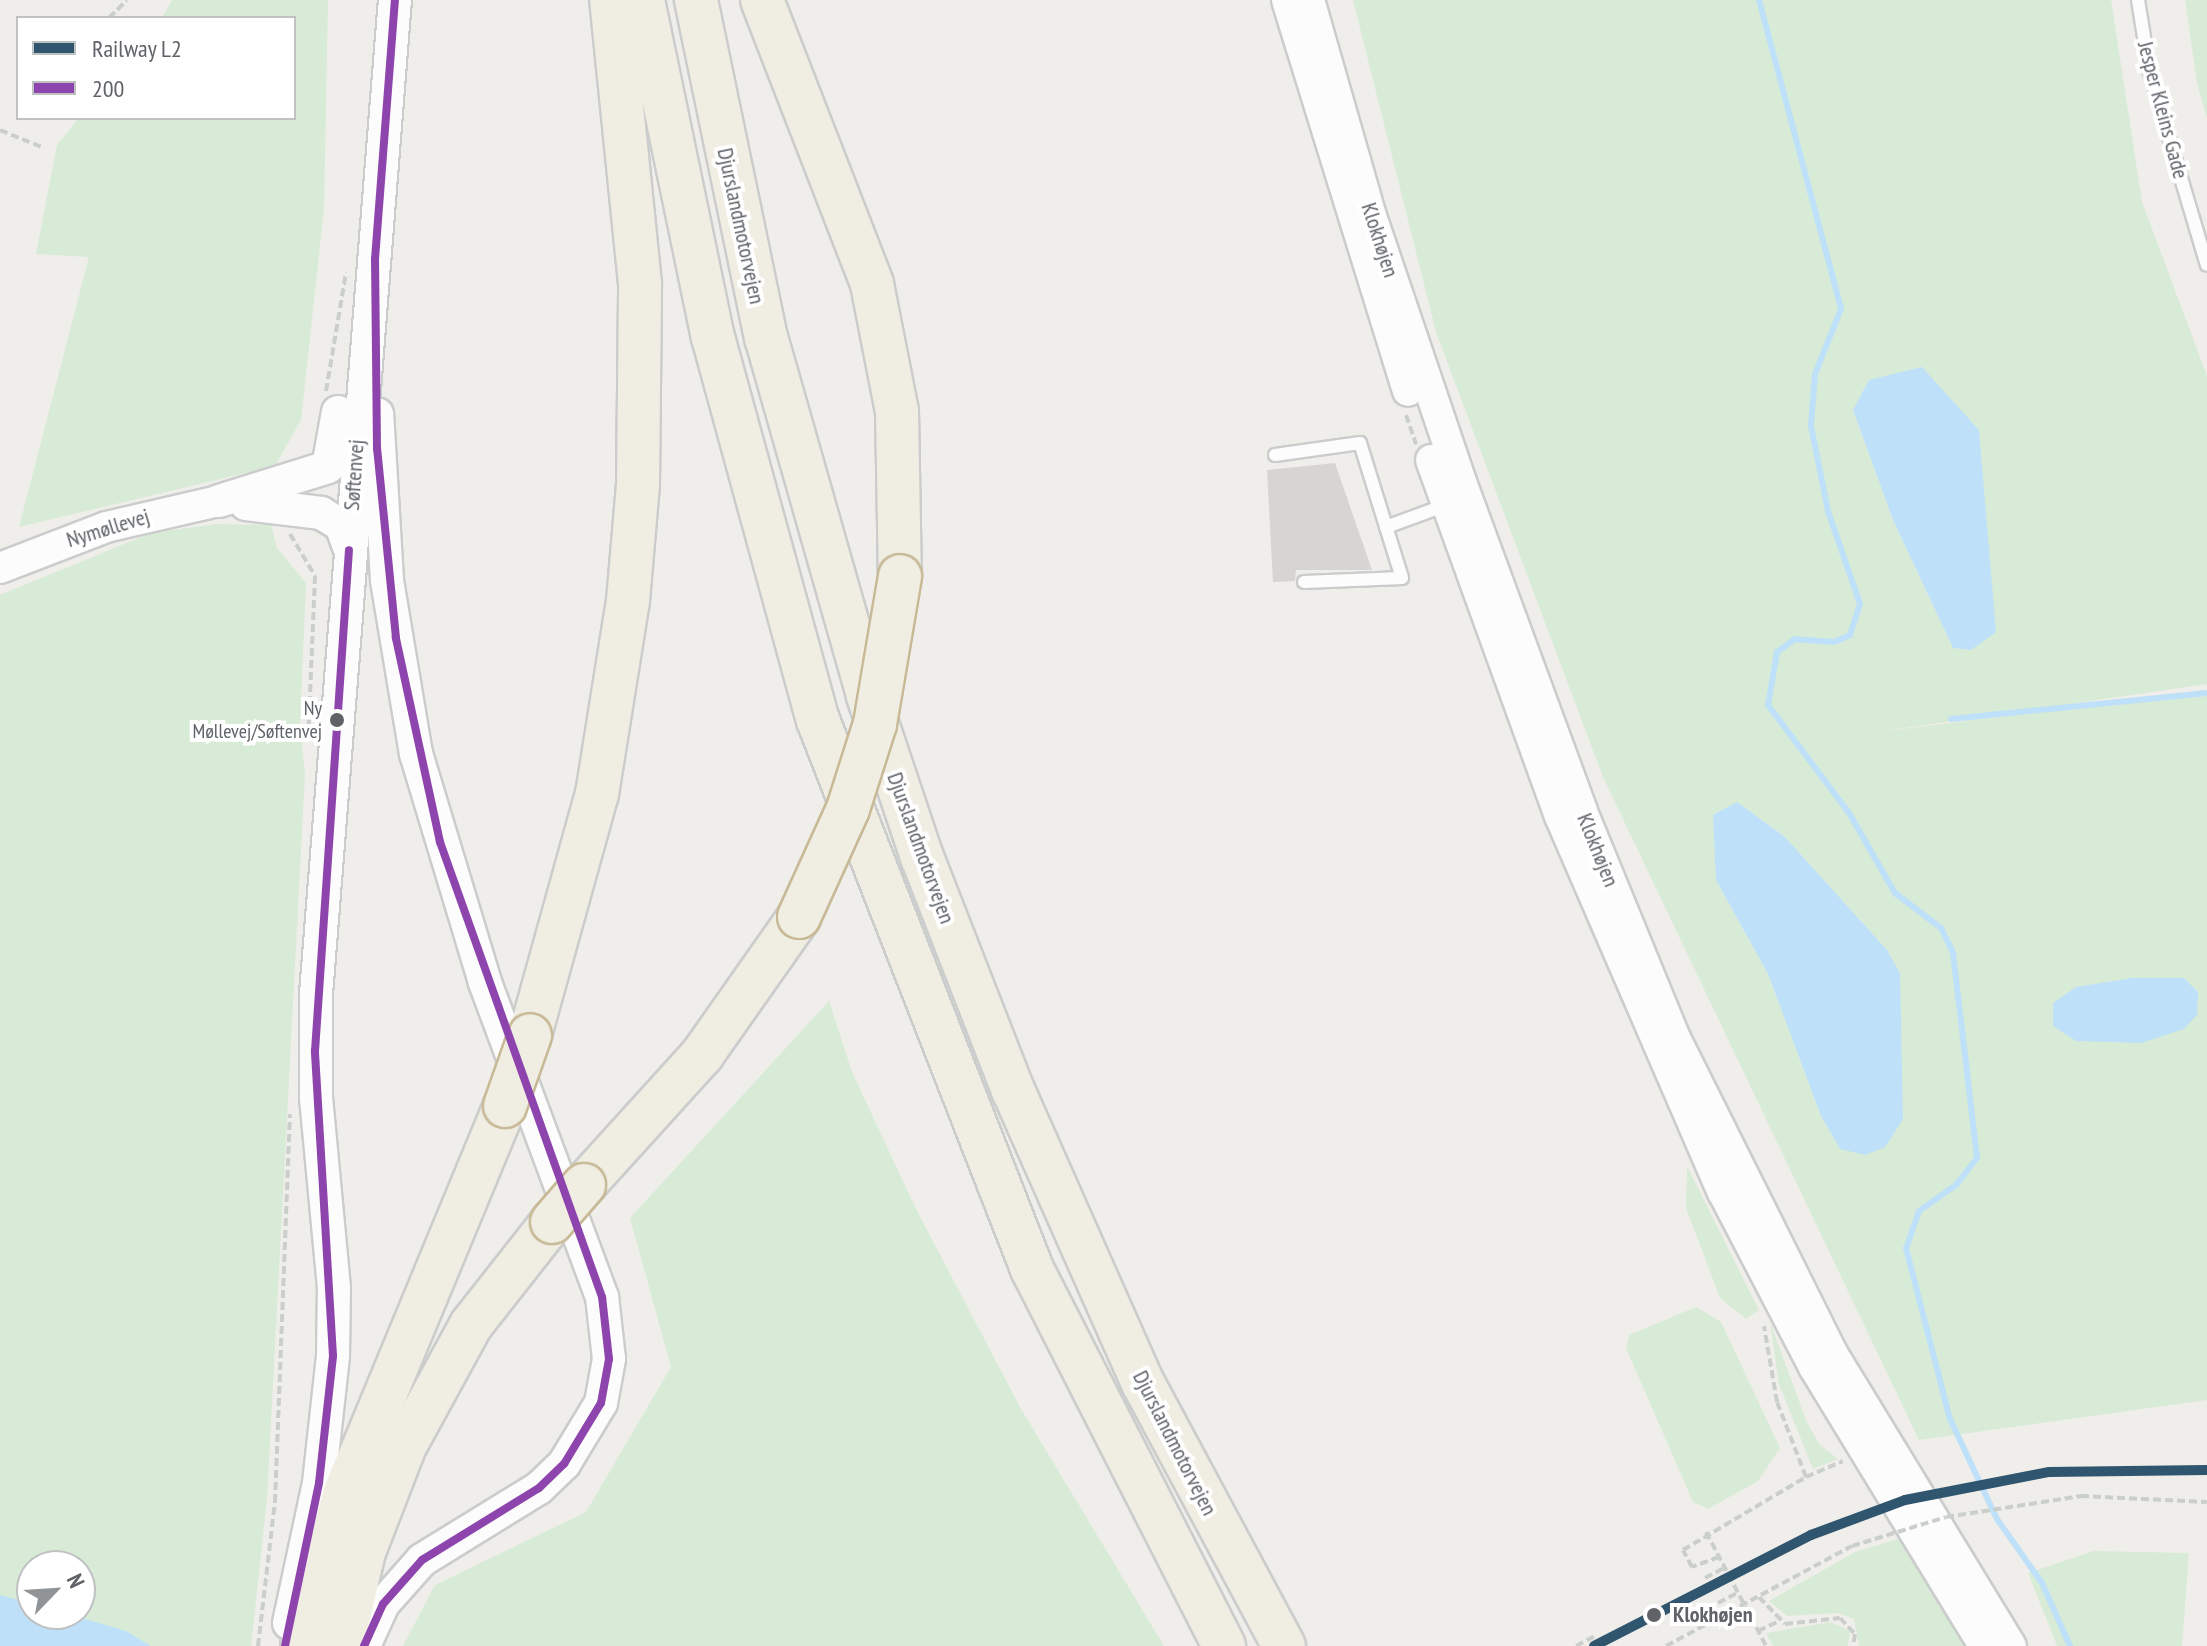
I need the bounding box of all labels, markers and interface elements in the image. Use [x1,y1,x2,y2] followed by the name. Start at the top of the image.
[16,16,296,120] legend
[92,33,182,64] text: Railway L2
[2132,38,2194,182] street label: Jesper Kleins Gade
[92,73,124,104] text: 200
[712,146,770,306] street label: Djurslandmotorvejen
[1356,199,1404,281] street label: Klokhøjen
[338,439,370,511] street label: Søftenvej
[63,503,153,553] street label: Nymøllevej
[192,696,322,743] place label: Ny Møllevej/Søftenvej
[329,712,345,728] marker: Ny Møllevej/Søftenvej
[881,769,961,927] street label: Djurslandmotorvejen
[1571,809,1625,891] street label: Klokhøjen
[1127,1366,1223,1520] street label: Djurslandmotorvejen
[16,1550,96,1630] north arrow
[61,1569,91,1592] text: N
[1673,1602,1753,1628] place label: Klokhøjen
[1642,1603,1666,1627] marker: Klokhøjen

